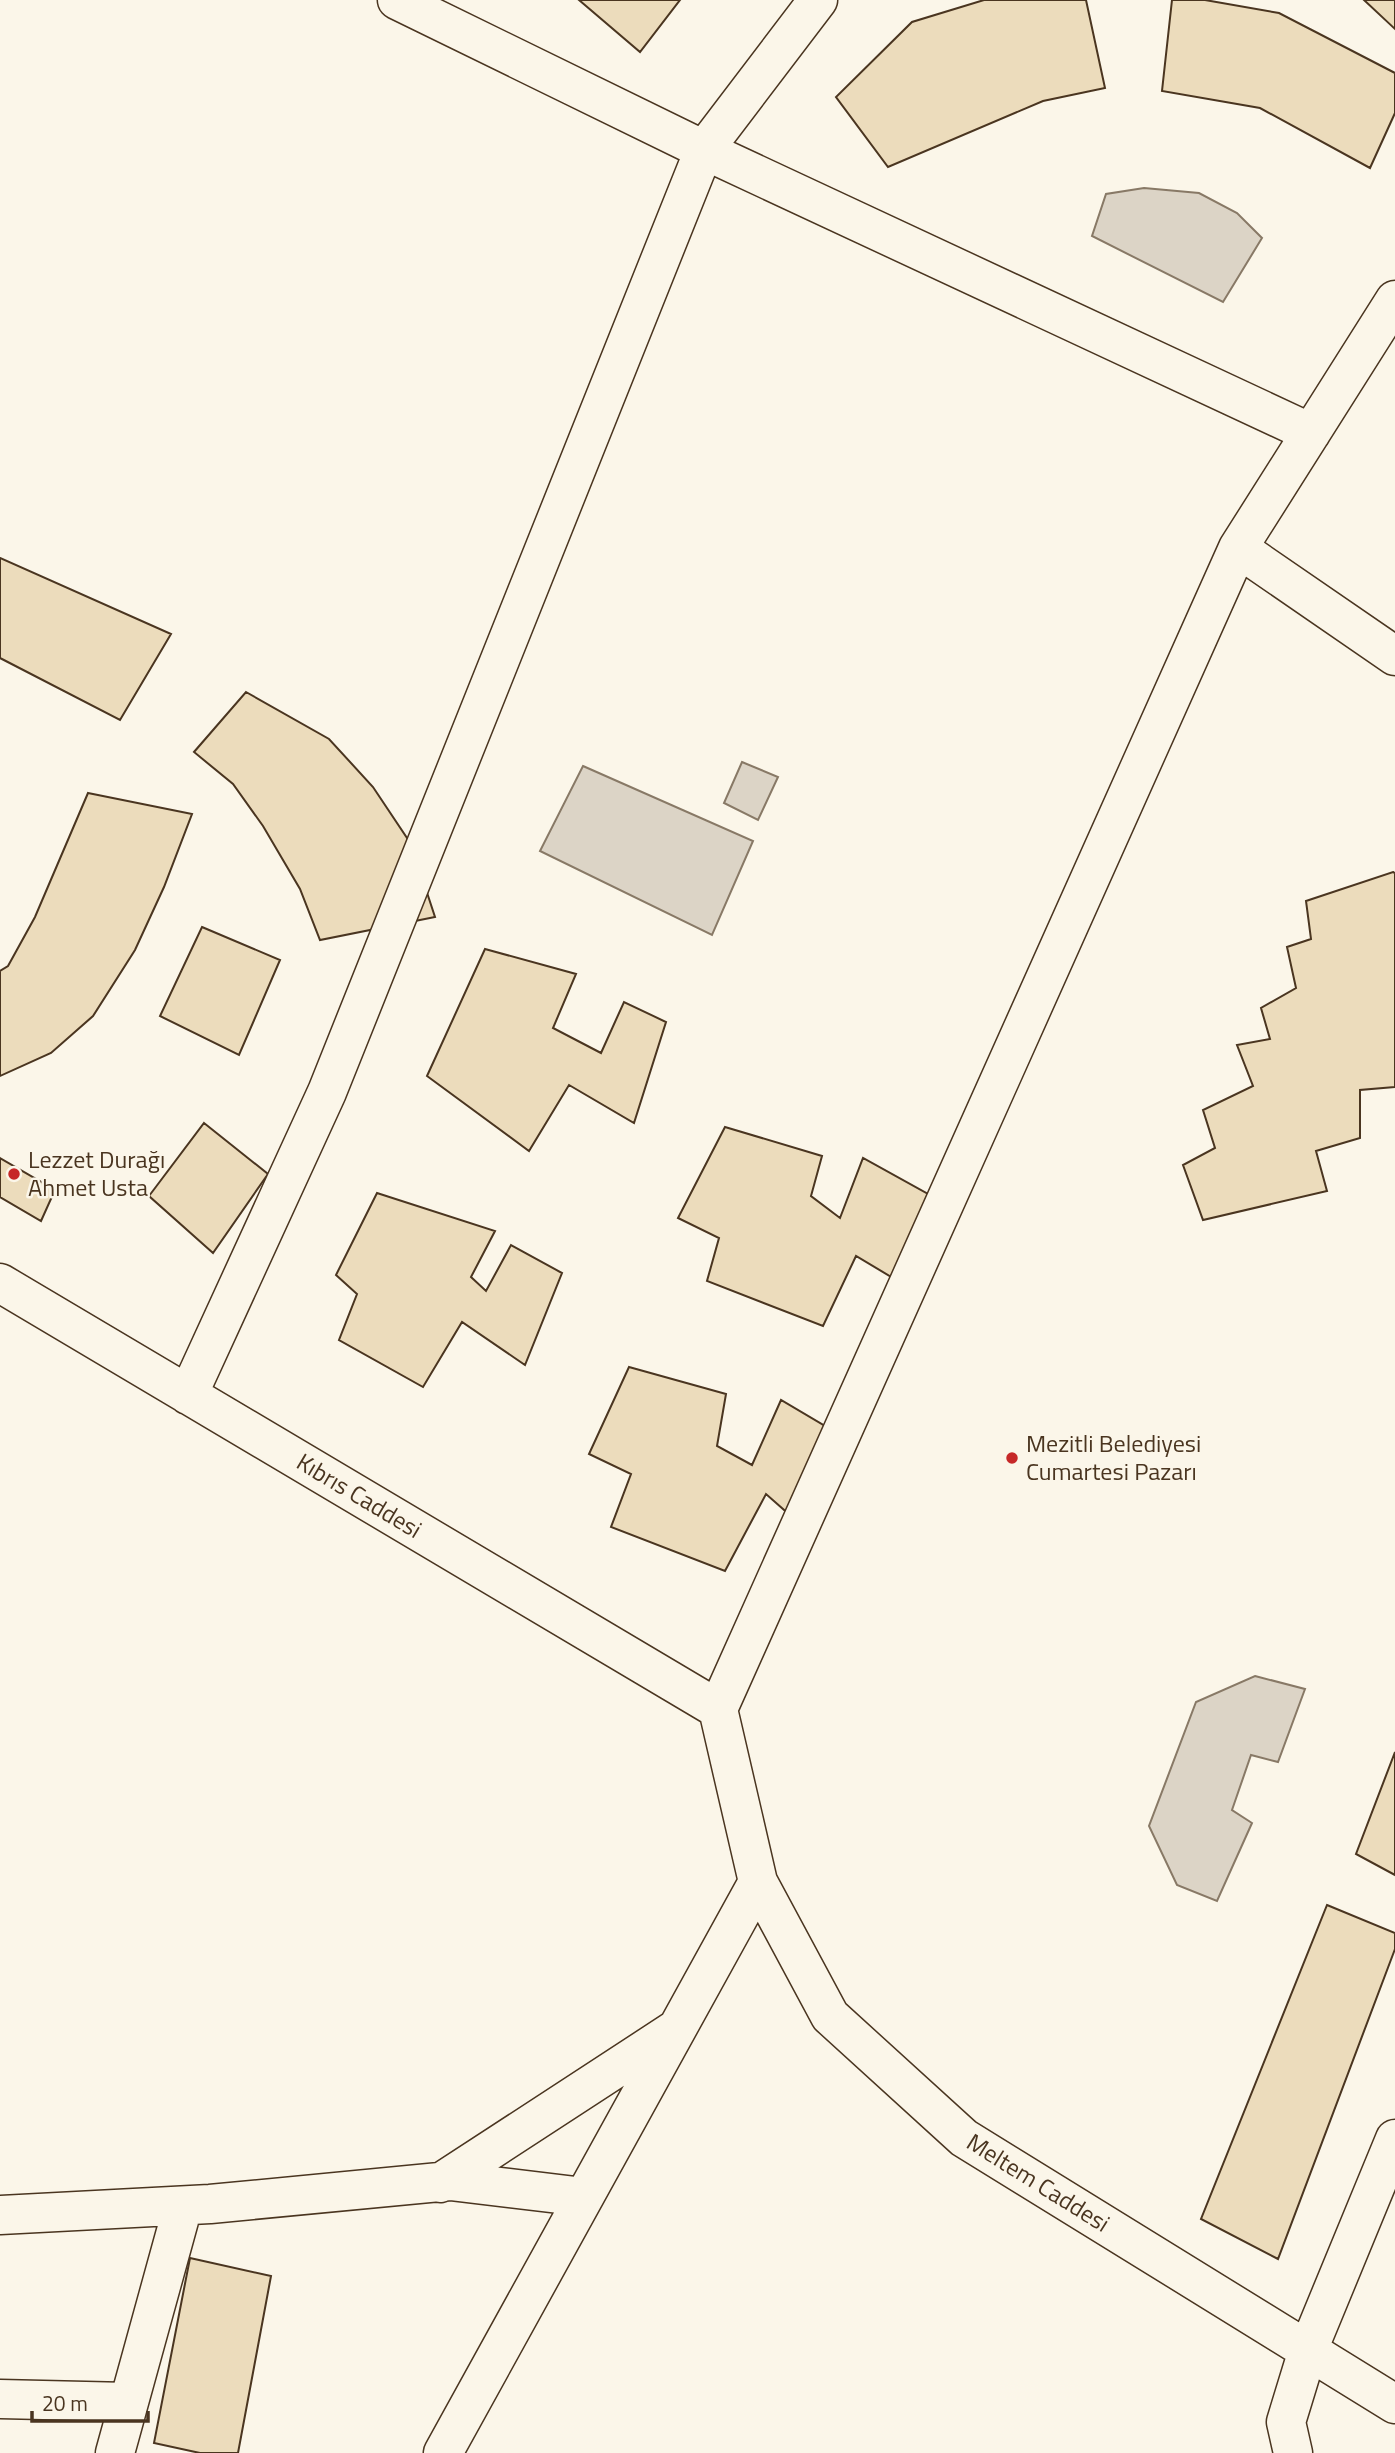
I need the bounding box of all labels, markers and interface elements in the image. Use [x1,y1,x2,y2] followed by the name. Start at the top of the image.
[28,1141,165,1205] place label: Lezzet Durağı Ahmet Usta
[6,1166,22,1182] marker: Lezzet Durağı Ahmet Usta
[1026,1425,1201,1489] place label: Mezitli Belediyesi Cumartesi Pazarı
[290,1444,429,1547] street label: Kıbrıs Caddesi
[1004,1450,1020,1466] marker: Mezitli Belediyesi Cumartesi Pazarı
[960,2124,1117,2241] street label: Meltem Caddesi
[32,2380,147,2424] scale bar
[42,2387,88,2419] text: 20 m

